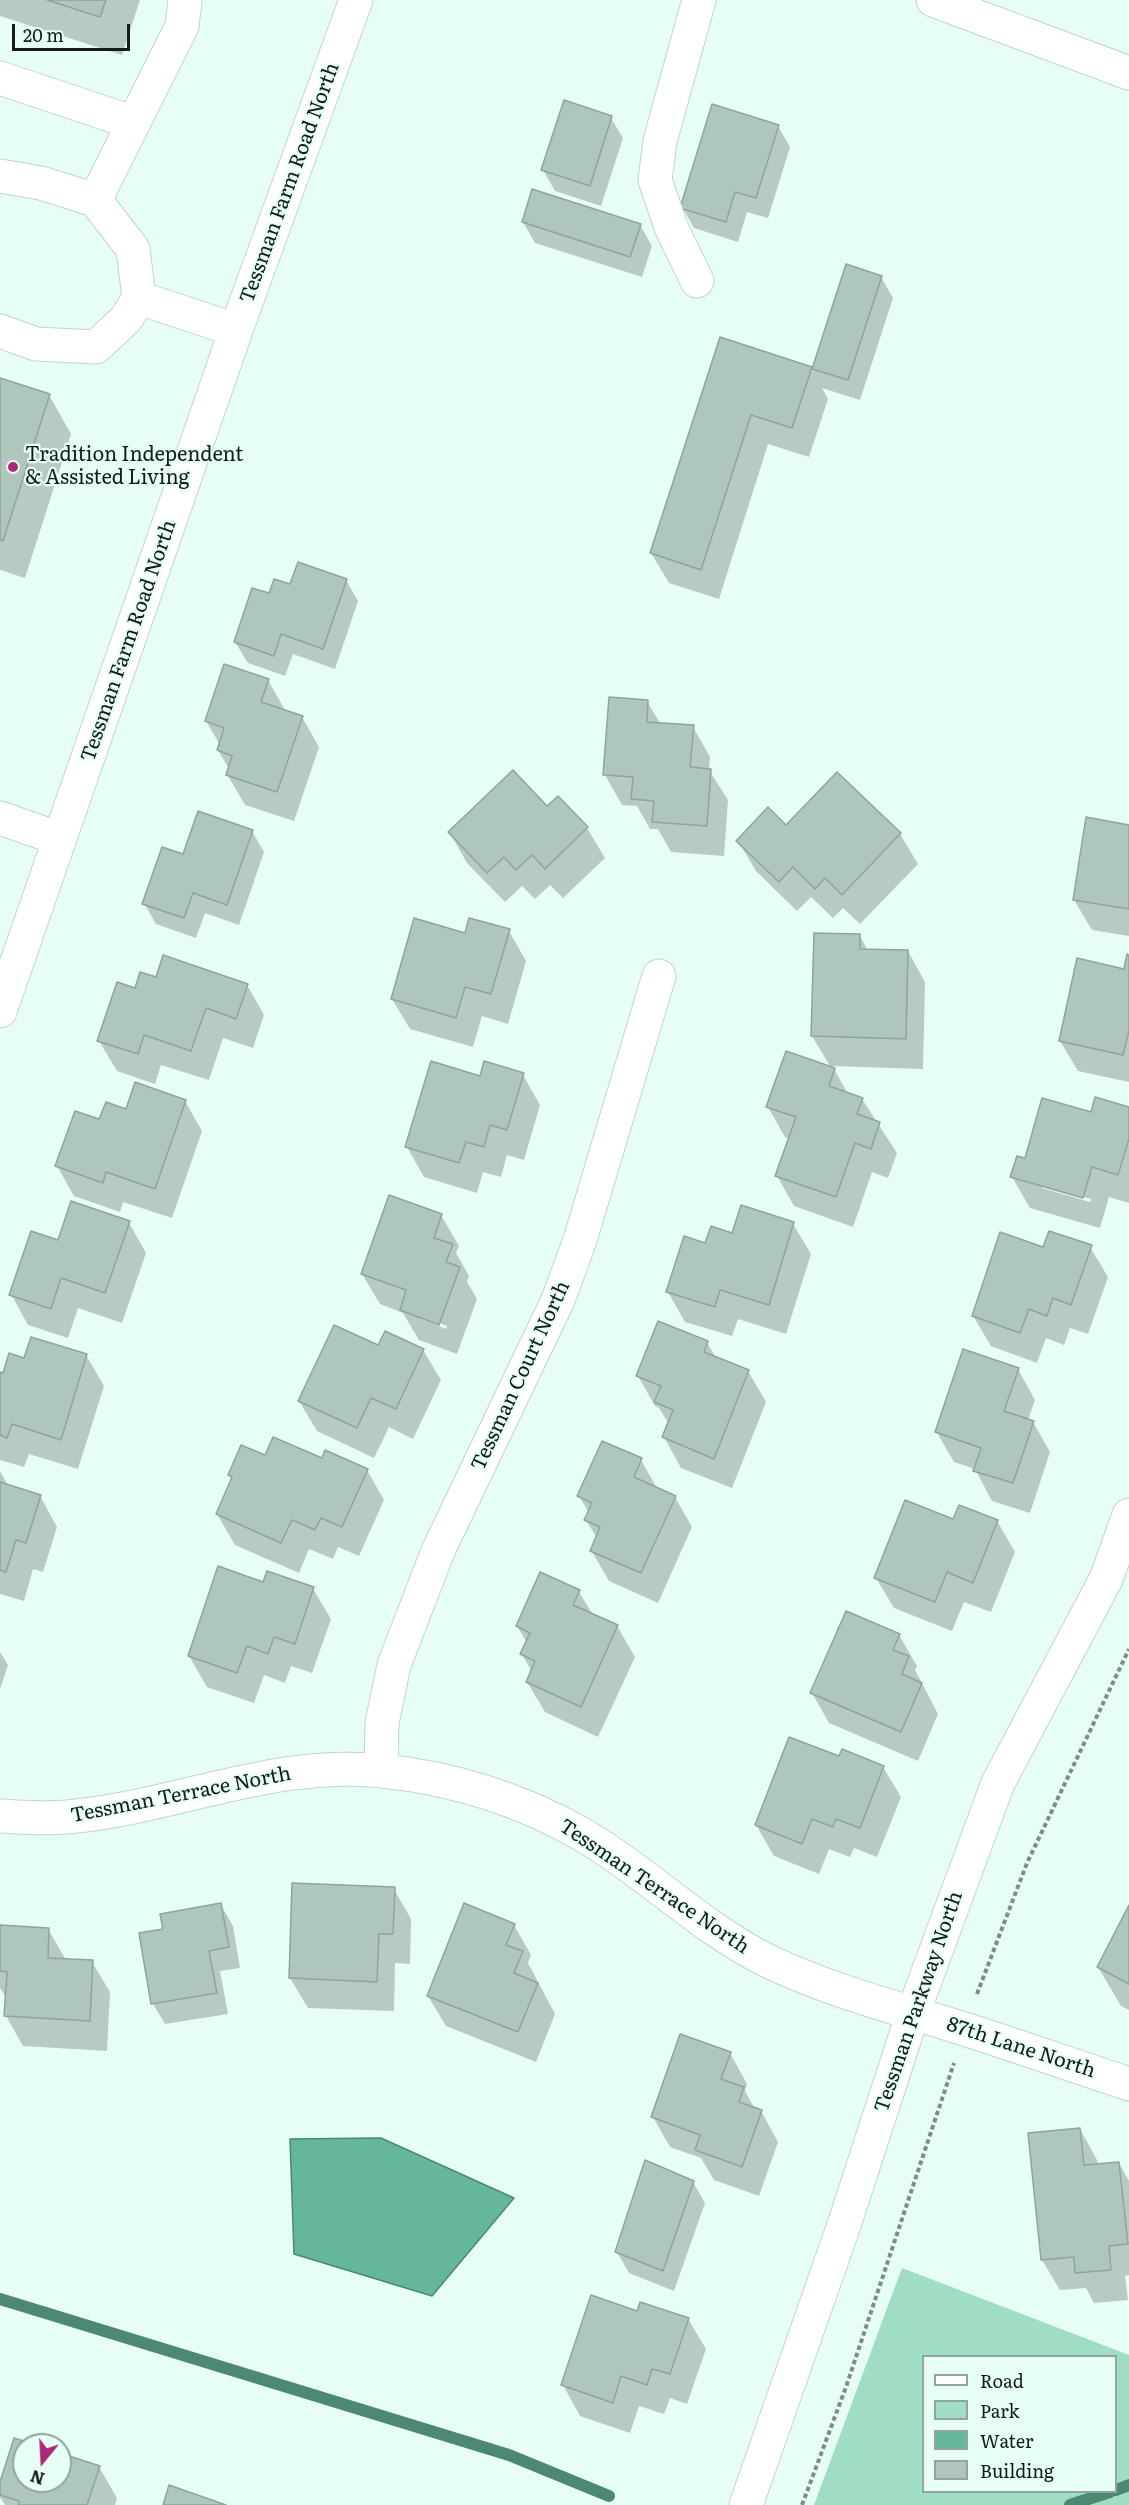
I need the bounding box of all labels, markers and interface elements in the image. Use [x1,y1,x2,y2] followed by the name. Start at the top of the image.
[15,12,134,50] scale bar
[23,21,64,48] text: 20 m
[235,59,345,307] street label: Tessman Farm Road North
[25,443,243,490] place label: Tradition Independent & Assisted Living
[6,460,20,474] marker: Tradition Independent & Assisted Living
[76,517,182,765] street label: Tessman Farm Road North
[466,1277,576,1475] street label: Tessman Court North
[69,1762,293,1828] street label: Tessman Terrace North
[554,1814,754,1960] street label: Tessman Terrace North
[870,1888,968,2116] street label: Tessman Parkway North
[944,2013,1098,2083] street label: 87th Lane North
[922,2355,1117,2493] legend
[980,2367,1024,2394] text: Road
[980,2397,1019,2424] text: Park
[980,2427,1033,2454] text: Water
[12,2433,72,2493] north arrow
[980,2457,1054,2484] text: Building
[27,2465,47,2492] text: N

